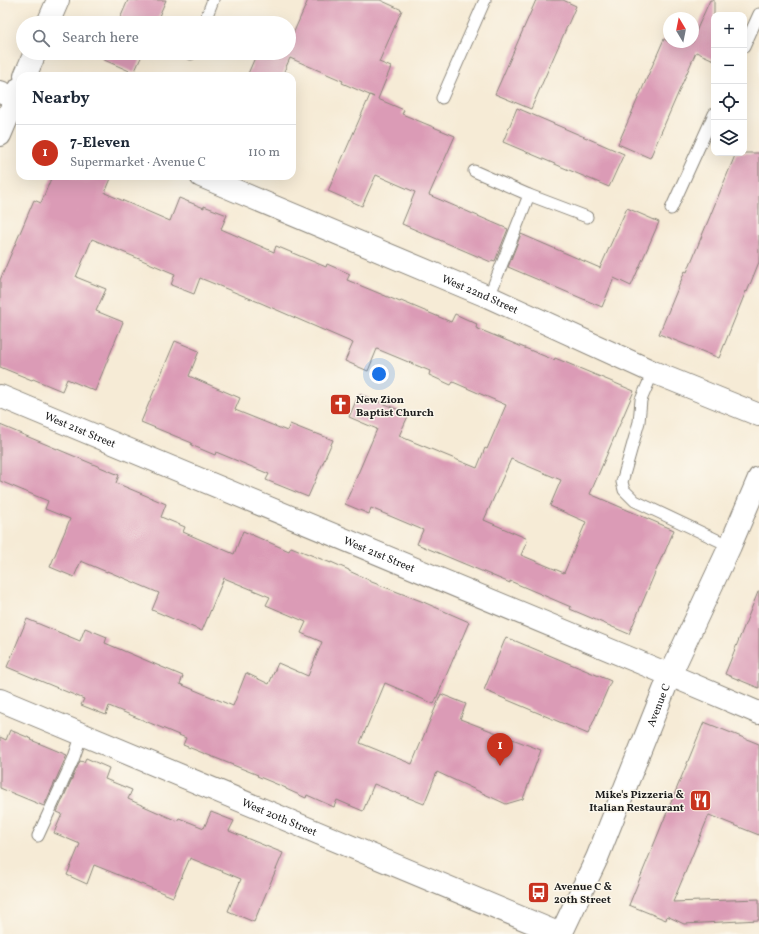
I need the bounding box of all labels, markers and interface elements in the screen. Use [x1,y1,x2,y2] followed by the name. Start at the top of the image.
[663,12,699,48] north arrow
[711,12,747,156] map controls
[711,12,747,48] button: +
[16,16,296,60] search box
[30,27,52,49] icon: search
[62,28,139,49] text: Search here
[711,48,747,84] button: −
[711,84,747,120] button: locate
[32,87,90,110] text: Nearby
[711,120,747,156] button: layers
[70,133,130,154] text: 7-Eleven
[42,144,48,162] text: 1
[248,144,280,162] text: 110 m
[70,154,206,172] text: Supermarket · Avenue C
[439,272,520,318] street label: West 22nd Street
[369,364,389,384] your location
[327,392,353,418] church icon: New Zion Baptist Church
[356,393,434,421] place label: New Zion Baptist Church
[42,409,118,452] street label: West 21st Street
[341,534,417,577] street label: West 21st Street
[644,682,675,729] street label: Avenue C
[487,733,513,766] pin: 1
[687,787,713,813] restaurant icon: Mike's Pizzeria & Italian Restaurant
[589,788,684,816] place label: Mike's Pizzeria & Italian Restaurant
[239,796,319,841] street label: West 20th Street
[525,879,551,905] bus stop icon: Avenue C & 20th Street
[554,880,612,908] place label: Avenue C & 20th Street

